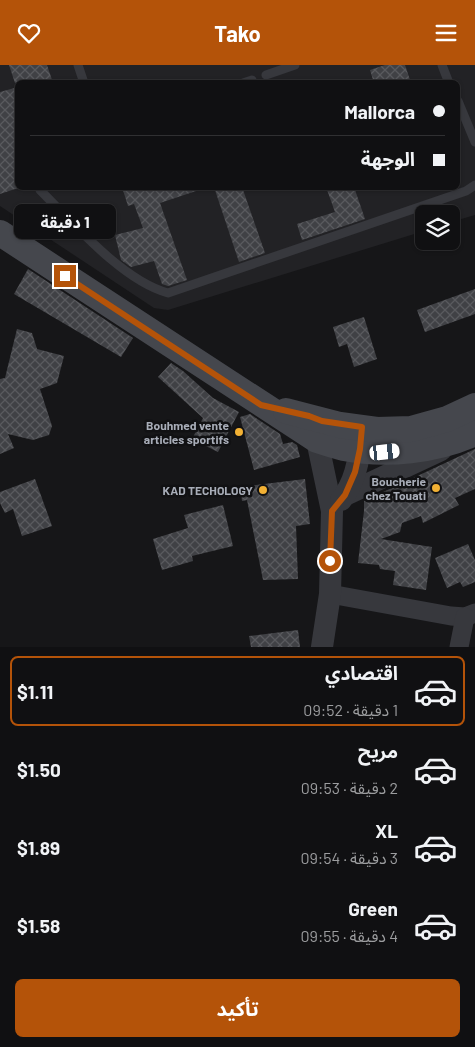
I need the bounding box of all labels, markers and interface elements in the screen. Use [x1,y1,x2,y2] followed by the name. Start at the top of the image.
[15,19,43,47] icon: heart
[432,19,460,47] icon: menu
[214,20,261,46] text: Tako
[344,100,415,123] text: Mallorca
[361,147,415,170] text: الوجهة
[14,203,116,239] callout: 1 دقيقة
[415,205,460,250] map controls
[415,205,460,250] button: layers
[40,212,90,231] text: 1 دقيقة
[54,265,76,287] route end
[144,418,229,446] place label: Bouhmed vente articles sportifs
[233,426,245,438] marker: Bouhmed vente articles sportifs
[369,443,400,461] car
[365,474,426,502] place label: Boucherie chez Touati
[430,482,442,494] marker: Boucherie chez Touati
[163,483,254,497] place label: KAD TECHOLOGY
[257,484,269,496] marker: KAD TECHOLOGY
[319,550,341,572] route start
[325,661,398,684] text: اقتصادي
[413,669,458,714] icon: car
[17,680,53,703] text: $1.11
[303,700,398,719] text: 1 دقيقة · 09:52
[358,739,398,762] text: مريح
[413,747,458,792] icon: car
[17,758,61,781] text: $1.50
[301,778,398,797] text: 2 دقيقة · 09:53
[375,819,398,842] text: XL
[413,825,458,870] icon: car
[17,836,60,859] text: $1.89
[300,848,398,867] text: 3 دقيقة · 09:54
[348,897,398,920] text: Green
[413,903,458,948] icon: car
[17,914,60,937] text: $1.58
[301,926,398,945] text: 4 دقيقة · 09:55
[15,979,460,1037] button: تأكيد

